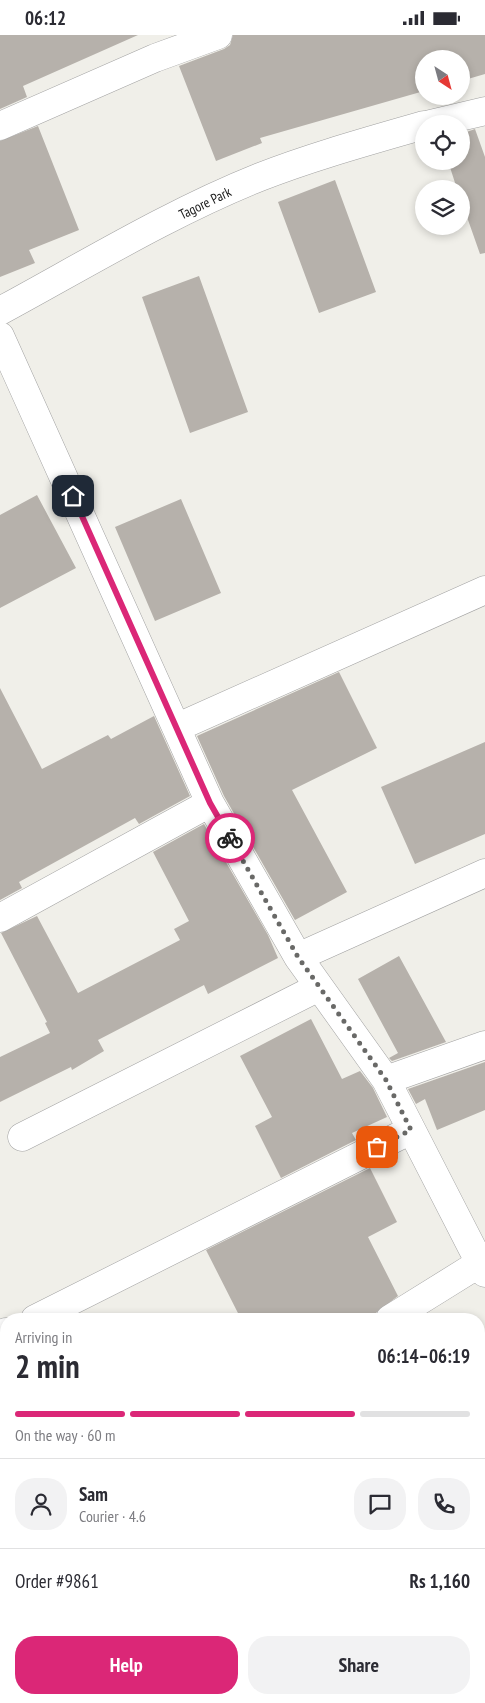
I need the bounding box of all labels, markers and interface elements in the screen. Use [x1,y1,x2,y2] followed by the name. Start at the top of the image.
[25,6,66,30] text: 06:12
[415,50,470,105] north arrow
[415,50,470,235] map controls
[415,115,470,170] button: locate
[415,180,470,235] button: layers
[176,182,235,223] street label: Tagore Park
[52,475,94,517] pin
[59,482,87,510] icon: home
[205,813,255,863] courier
[216,824,244,852] icon: bike
[356,1126,398,1168] pin
[363,1133,391,1161] icon: bag
[15,1327,72,1347] text: Arriving in
[377,1344,470,1368] text: 06:14–06:19
[15,1345,80,1387] text: 2 min
[15,1425,115,1445] text: On the way · 60 m
[15,1478,67,1530] button: person
[354,1478,406,1530] button: chat
[418,1478,470,1530] button: phone
[79,1482,108,1506] text: Sam
[79,1506,146,1526] text: Courier · 4.6
[15,1569,99,1593] text: Order #9861
[409,1569,470,1593] text: Rs 1,160
[15,1636,238,1694] button: Help
[248,1636,470,1694] button: Share

